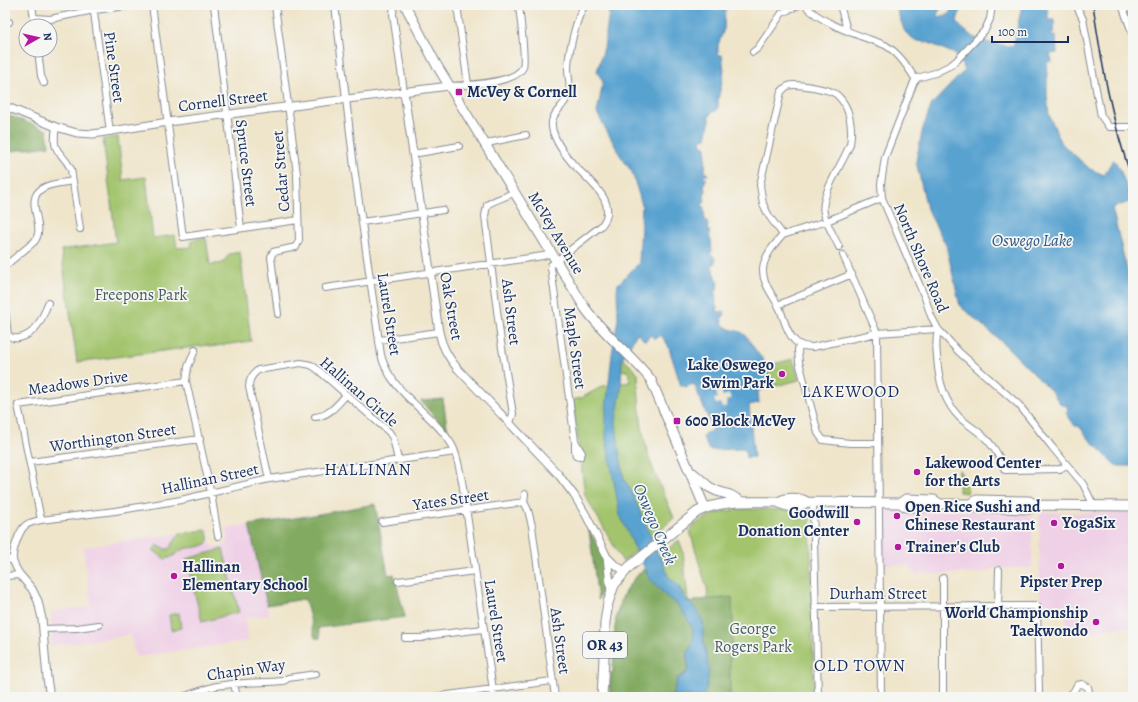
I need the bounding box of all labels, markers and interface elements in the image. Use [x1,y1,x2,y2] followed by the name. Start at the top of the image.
[18,18,58,58] north arrow
[992,18,1068,44] scale bar
[998,24,1027,40] text: 100 m
[98,30,130,104] street label: Pine Street
[39,32,55,42] text: N
[467,81,577,103] place label: McVey & Cornell
[177,85,269,117] street label: Cornell Street
[454,87,464,97] marker: McVey & Cornell
[230,118,262,208] street label: Spruce Street
[266,129,296,213] street label: Cedar Street
[523,187,589,279] street label: McVey Avenue
[888,200,954,316] street label: North Shore Road
[992,229,1072,252] water label: Oswego Lake
[434,270,468,342] street label: Oak Street
[372,271,406,357] street label: Laurel Street
[496,276,526,347] street label: Ash Street
[95,284,188,306] park label: Freepons Park
[558,305,592,391] street label: Maple Street
[315,352,403,432] street label: Hallinan Circle
[687,354,775,394] place label: Lake Oswego Swim Park
[26,365,130,401] street label: Meadows Drive
[777,369,787,379] marker: Lake Oswego Swim Park
[802,380,900,403] district label: LAKEWOOD
[685,410,796,432] place label: 600 Block McVey
[672,416,682,426] marker: 600 Block McVey
[47,418,178,458] street label: Worthington Street
[925,452,1042,492] place label: Lakewood Center for the Arts
[159,458,261,500] street label: Hallinan Street
[324,458,412,481] district label: HALLINAN
[912,467,922,477] marker: Lakewood Center for the Arts
[628,480,683,569] water label: Oswego Creek
[411,484,490,516] street label: Yates Street
[905,496,1041,536] place label: Open Rice Sushi and Chinese Restaurant
[738,502,850,542] place label: Goodwill Donation Center
[892,511,902,521] marker: Open Rice Sushi and Chinese Restaurant
[1061,512,1116,534] place label: YogaSix
[852,517,862,527] marker: Goodwill Donation Center
[1049,518,1059,528] marker: YogaSix
[906,536,1000,558] place label: Trainer's Club
[893,542,903,552] marker: Trainer's Club
[182,556,308,596] place label: Hallinan Elementary School
[1056,561,1066,571] marker: Pipster Prep
[169,571,179,581] marker: Hallinan Elementary School
[1020,571,1103,593] place label: Pipster Prep
[479,578,513,664] street label: Laurel Street
[829,583,927,605] street label: Durham Street
[944,602,1088,642] place label: World Championship Taekwondo
[544,605,576,676] street label: Ash Street
[1091,617,1101,627] marker: World Championship Taekwondo
[714,618,792,658] park label: George Rogers Park
[583,632,627,658] road number: OR 43
[205,654,287,686] street label: Chapin Way
[814,654,906,677] district label: OLD TOWN

